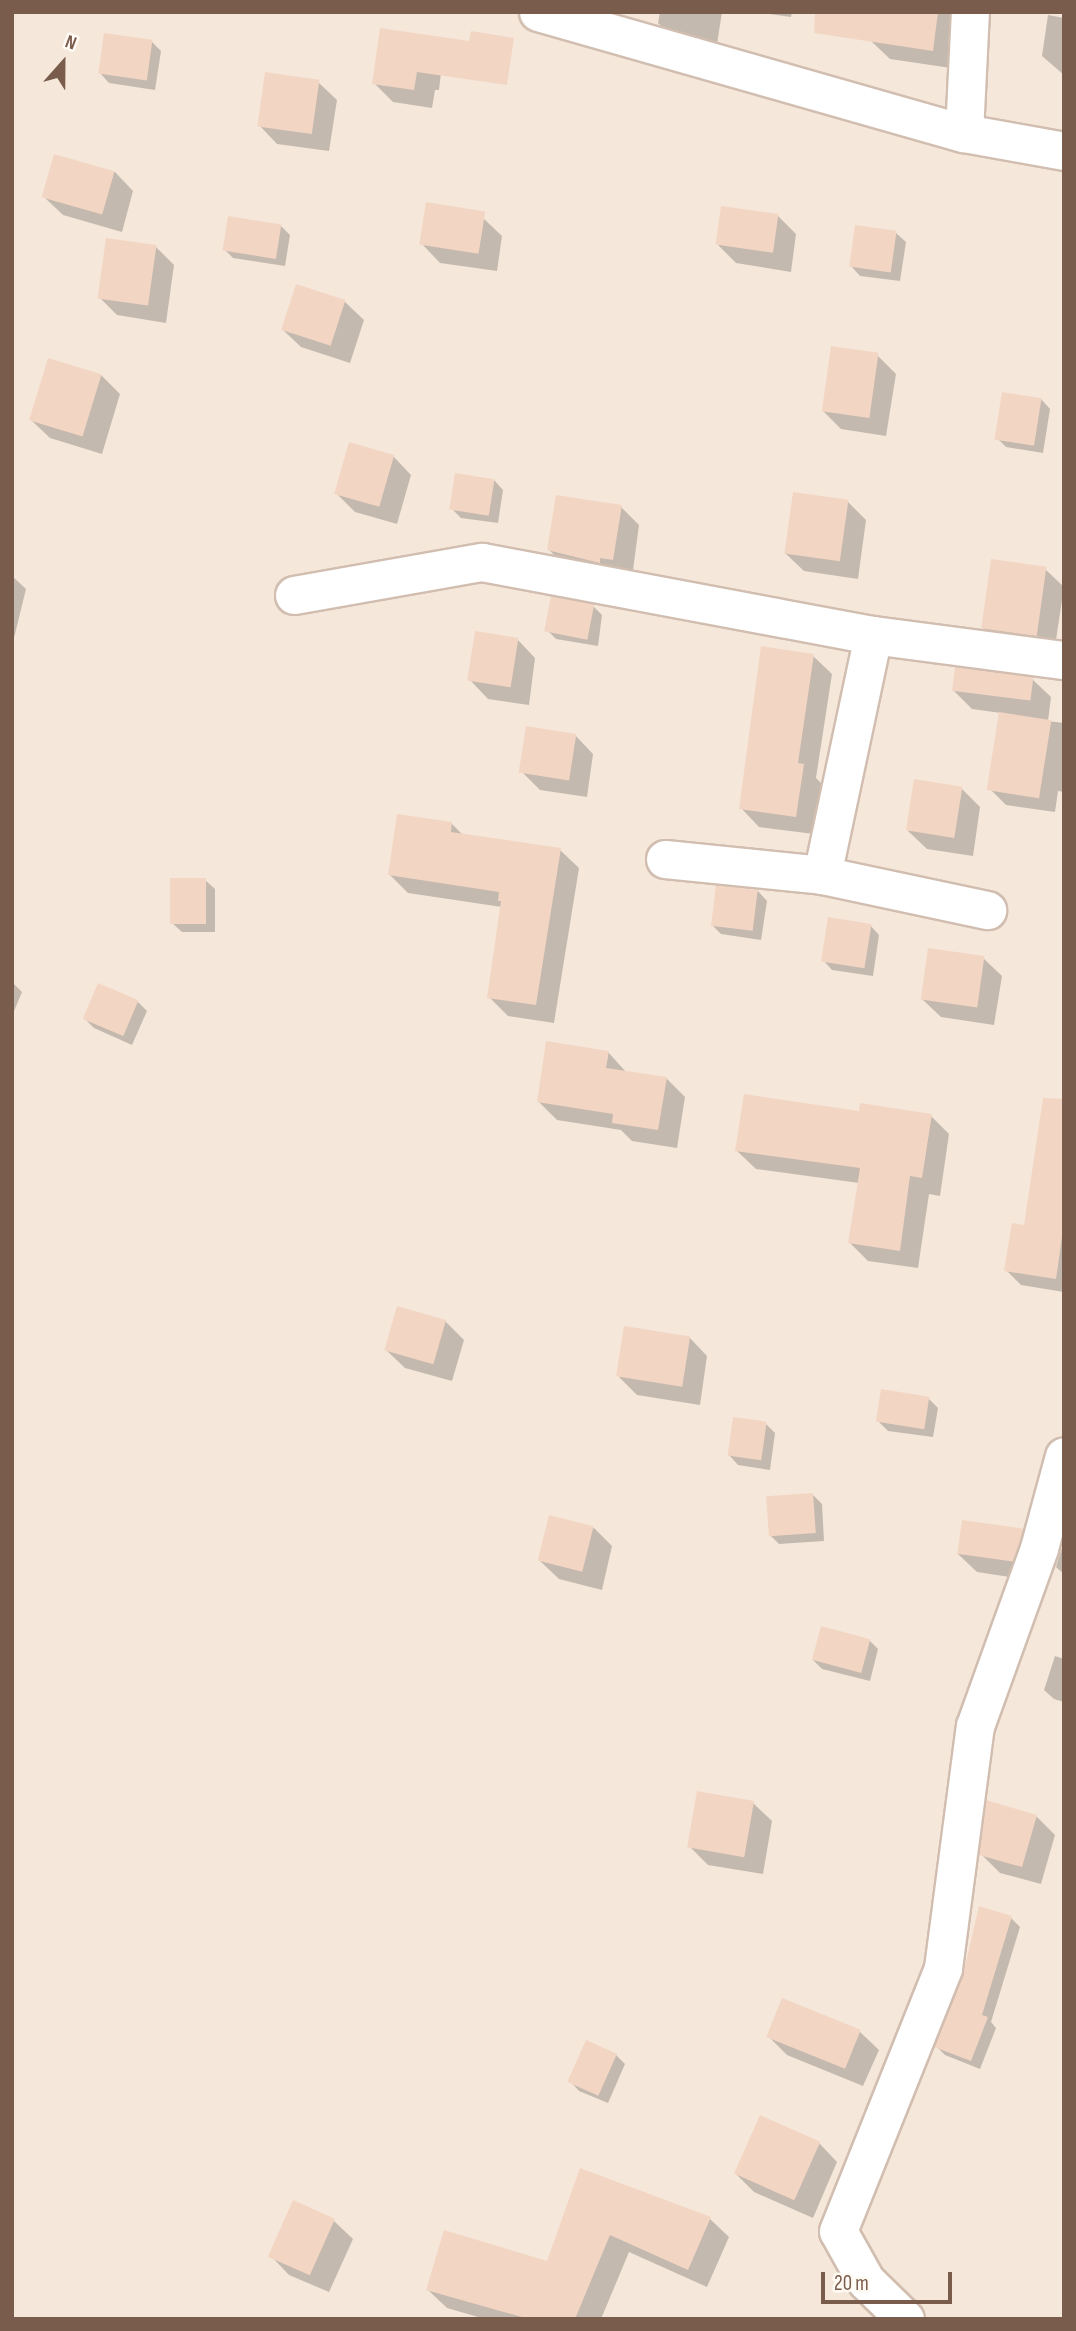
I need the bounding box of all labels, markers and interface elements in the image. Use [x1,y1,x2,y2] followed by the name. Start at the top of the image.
[28,28,98,98] north arrow
[62,30,80,55] text: N
[824,2258,955,2302] scale bar
[834,2271,869,2296] text: 20 m

